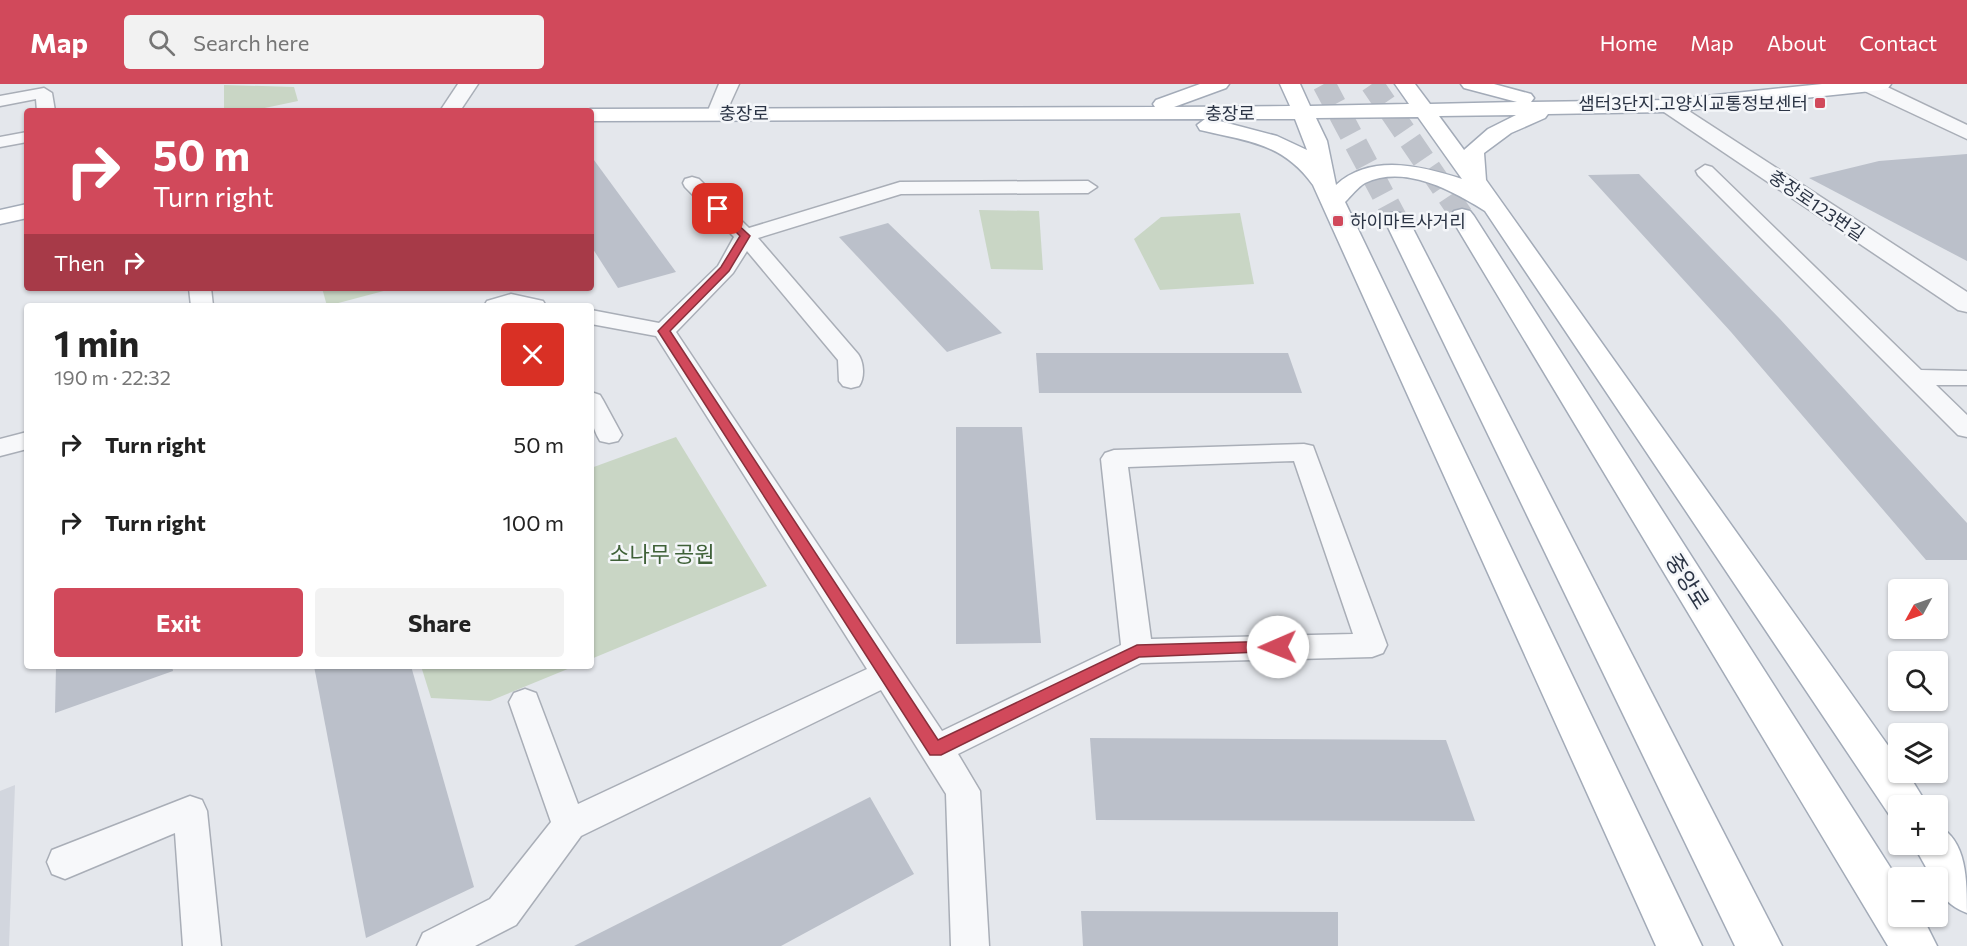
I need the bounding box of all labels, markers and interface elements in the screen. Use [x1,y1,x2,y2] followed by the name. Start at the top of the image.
[124,15,544,69] search box
[30,25,88,59] text: Map
[145,26,178,59] icon: search
[193,29,309,56] text: Search here
[1600,30,1657,55] text: Home
[1690,30,1734,55] text: Map
[1767,30,1826,55] text: About
[1859,30,1937,55] text: Contact
[1578,92,1808,114] place label: 샘터3단지.고양시교통정보센터
[1813,96,1827,110] marker: 샘터3단지.고양시교통정보센터
[719,102,769,124] street label: 충장로
[1205,102,1255,124] street label: 충장로
[153,128,250,180] text: 50 m
[54,132,132,210] icon: right
[1765,165,1869,245] street label: 충장로123번길
[153,180,273,213] text: Turn right
[692,183,743,234] pin
[701,192,734,225] icon: arrive
[1350,210,1466,232] place label: 하이마트사거리
[1331,214,1345,228] marker: 하이마트사거리
[117,246,150,279] icon: right
[54,249,105,276] text: Then
[54,320,139,364] text: 1 min
[501,323,564,386] button: close
[54,365,171,389] text: 190 m · 22:32
[54,428,87,461] icon: right
[105,431,206,458] text: Turn right
[514,431,564,458] text: 50 m
[54,506,87,539] icon: right
[105,509,206,536] text: Turn right
[502,509,564,536] text: 100 m
[609,540,715,567] park label: 소나무 공원
[1660,548,1716,614] street label: 중앙로
[1888,579,1948,639] north arrow
[1888,579,1948,927] map controls
[54,588,303,657] button: Exit
[315,588,564,657] button: Share
[1246,615,1310,679] position arrow
[1888,651,1948,711] button: search
[1888,723,1948,783] button: layers
[1888,795,1948,855] button: +
[1888,867,1948,927] button: −

